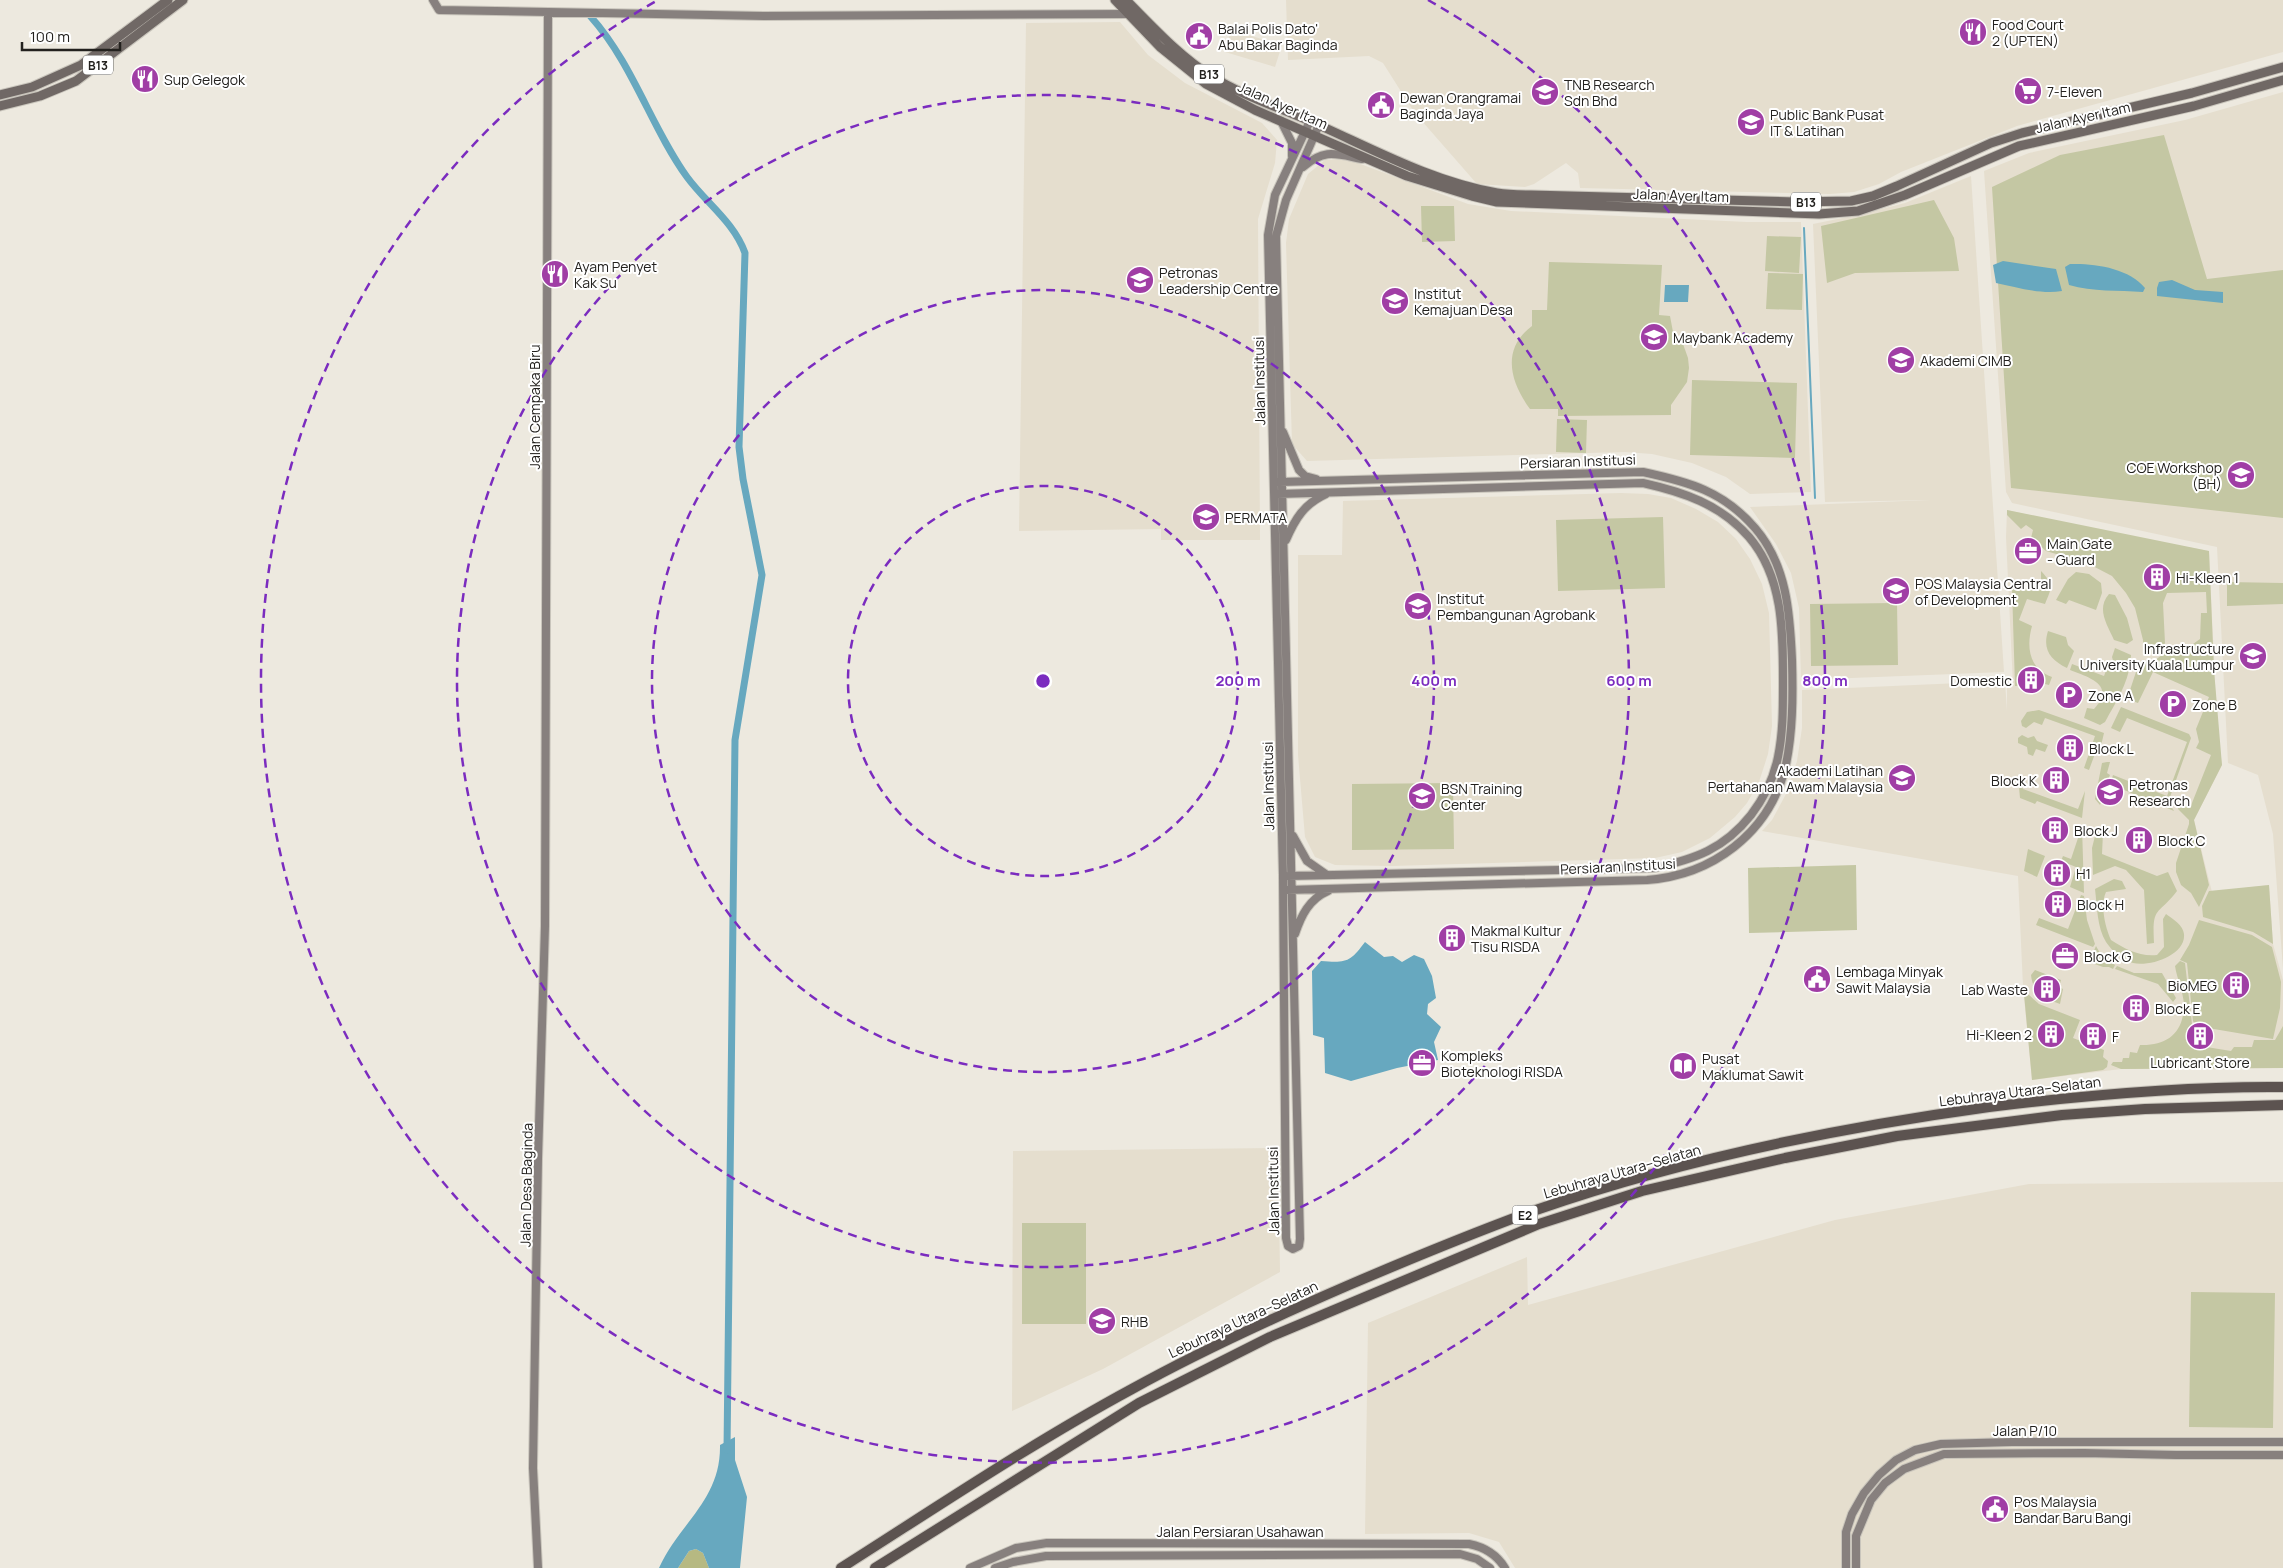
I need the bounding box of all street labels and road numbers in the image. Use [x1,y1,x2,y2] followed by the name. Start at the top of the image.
[83,56,113,74] road number: B13
[1194,64,1224,84] road number: B13
[1235,77,1331,133] street label: Jalan Ayer Itam
[2034,97,2132,137] street label: Jalan Ayer Itam
[1633,184,1730,206] street label: Jalan Ayer Itam
[1791,192,1821,212] road number: B13
[1249,336,1269,426] street label: Jalan Institusi
[525,344,544,470] street label: Jalan Cempaka Biru
[1520,449,1636,473] street label: Persiaran Institusi
[1258,741,1278,831] street label: Jalan Institusi
[1560,853,1676,879] street label: Persiaran Institusi
[1938,1072,2102,1110] street label: Lebuhraya Utara–Selatan
[515,1123,537,1247] street label: Jalan Desa Baginda
[1541,1139,1703,1203] street label: Lebuhraya Utara–Selatan
[1263,1146,1283,1236] street label: Jalan Institusi
[1512,1206,1538,1224] road number: E2
[1165,1276,1321,1362] street label: Lebuhraya Utara–Selatan
[1993,1421,2057,1440] street label: Jalan P/10
[1156,1522,1324,1541] street label: Jalan Persiaran Usahawan

